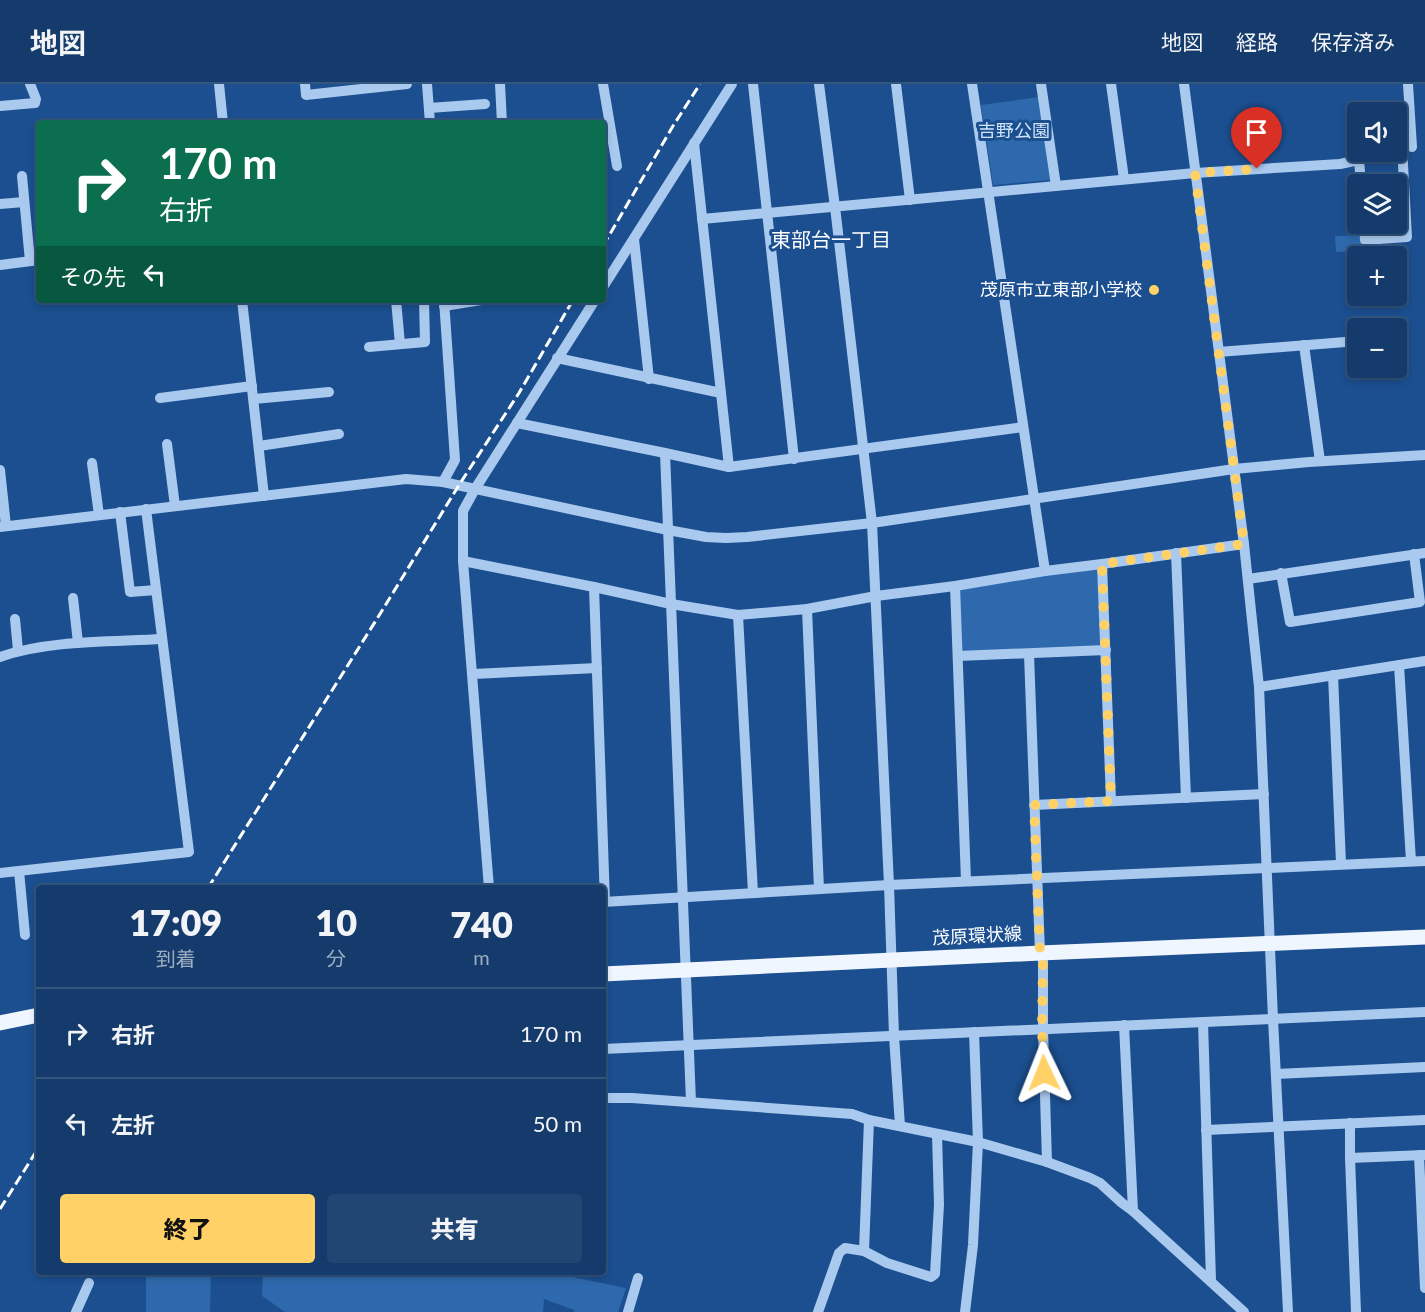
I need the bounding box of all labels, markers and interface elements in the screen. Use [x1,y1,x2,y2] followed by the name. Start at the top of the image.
[30,25,86,59] text: 地図
[1161,29,1203,54] text: 地図
[1236,29,1278,54] text: 経路
[1311,29,1395,54] text: 保存済み
[1347,102,1407,378] map controls
[1347,102,1407,162] button: sound
[1231,107,1282,169] pin
[1240,116,1273,149] icon: arrive
[978,119,1050,141] park label: 吉野公園
[159,138,277,188] text: 170 m
[60,144,138,222] icon: right
[1347,174,1407,234] button: layers
[159,193,213,226] text: 右折
[771,227,891,251] district label: 東部台一丁目
[1347,246,1407,306] button: +
[138,258,171,291] icon: left
[60,263,126,290] text: その先
[980,278,1142,300] place label: 茂原市立東部小学校
[1147,283,1161,297] marker: 茂原市立東部小学校
[1347,318,1407,378] button: −
[129,900,222,944] text: 17:09
[315,900,357,944] text: 10
[450,902,513,946] text: 740
[931,922,1022,948] street label: 茂原環状線
[473,945,490,969] text: m
[156,946,196,970] text: 到着
[326,946,346,970] text: 分
[60,1017,93,1050] icon: right
[520,1020,582,1047] text: 170 m
[111,1021,155,1048] text: 右折
[1012,1041,1076,1105] position arrow
[60,1107,93,1140] icon: left
[533,1110,582,1137] text: 50 m
[111,1111,155,1138] text: 左折
[60,1194,315,1263] button: 終了
[327,1194,582,1263] button: 共有

